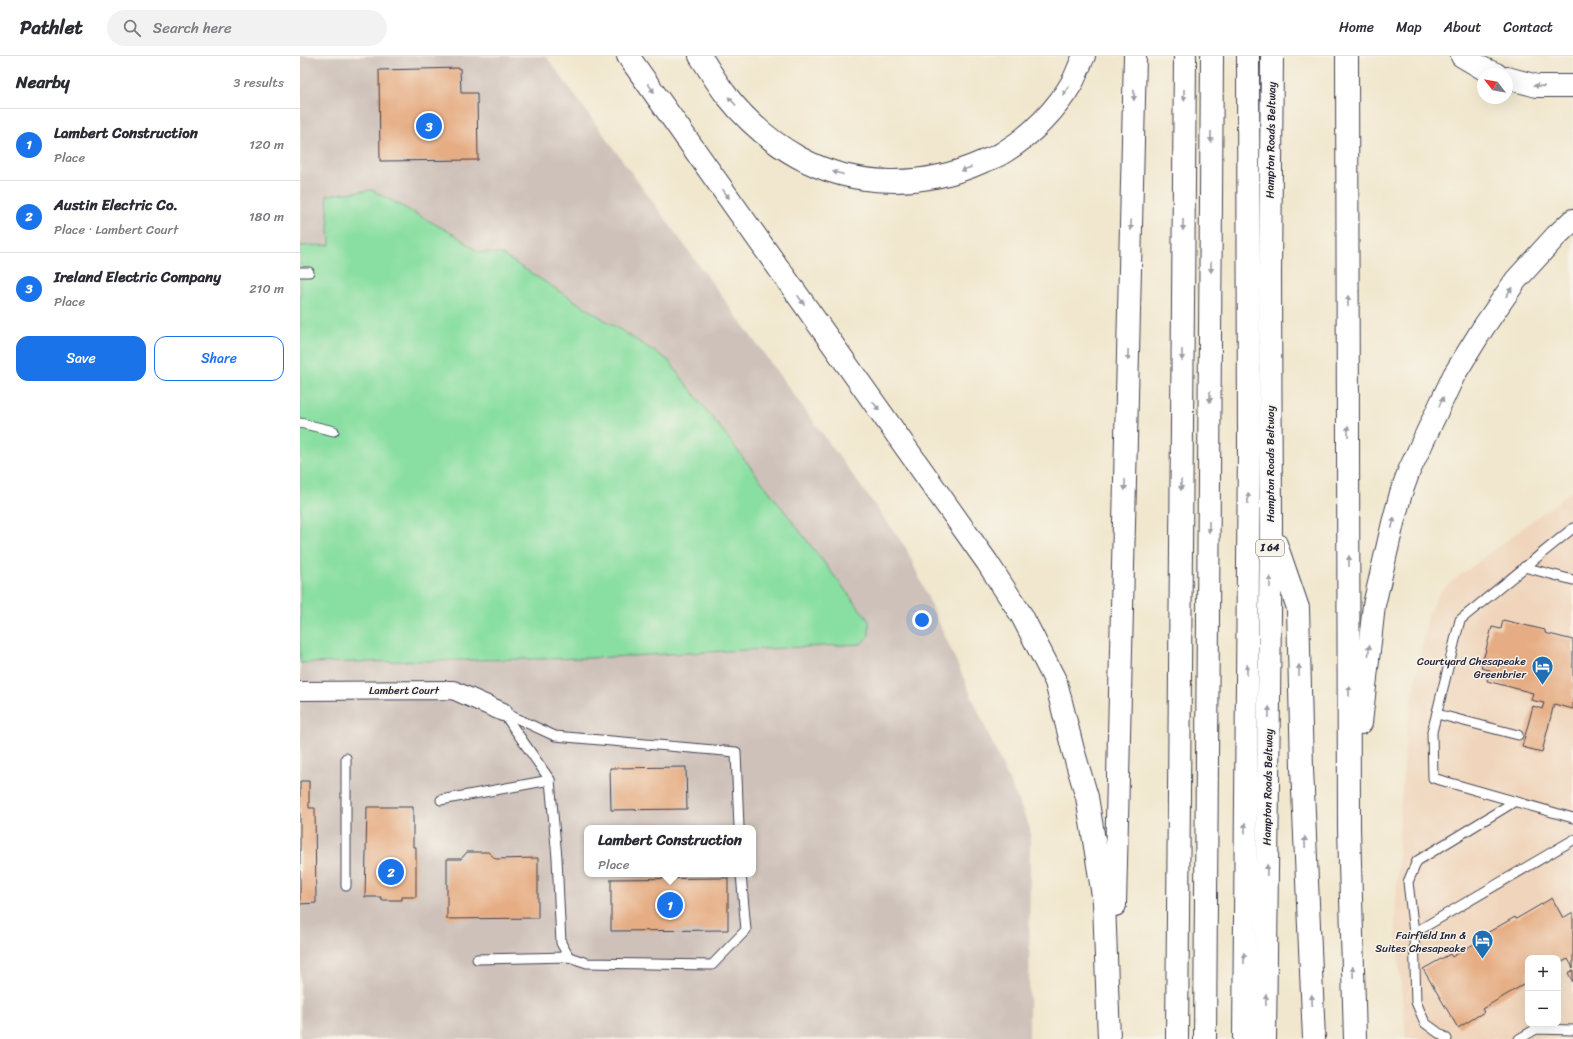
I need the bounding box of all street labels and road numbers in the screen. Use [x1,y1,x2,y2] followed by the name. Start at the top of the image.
[1260,81,1282,198] street label: Hampton Roads Beltway
[1261,405,1280,522] street label: Hampton Roads Beltway
[1256,540,1284,556] road number: I 64
[369,681,440,700] street label: Lambert Court
[1257,728,1279,845] street label: Hampton Roads Beltway

